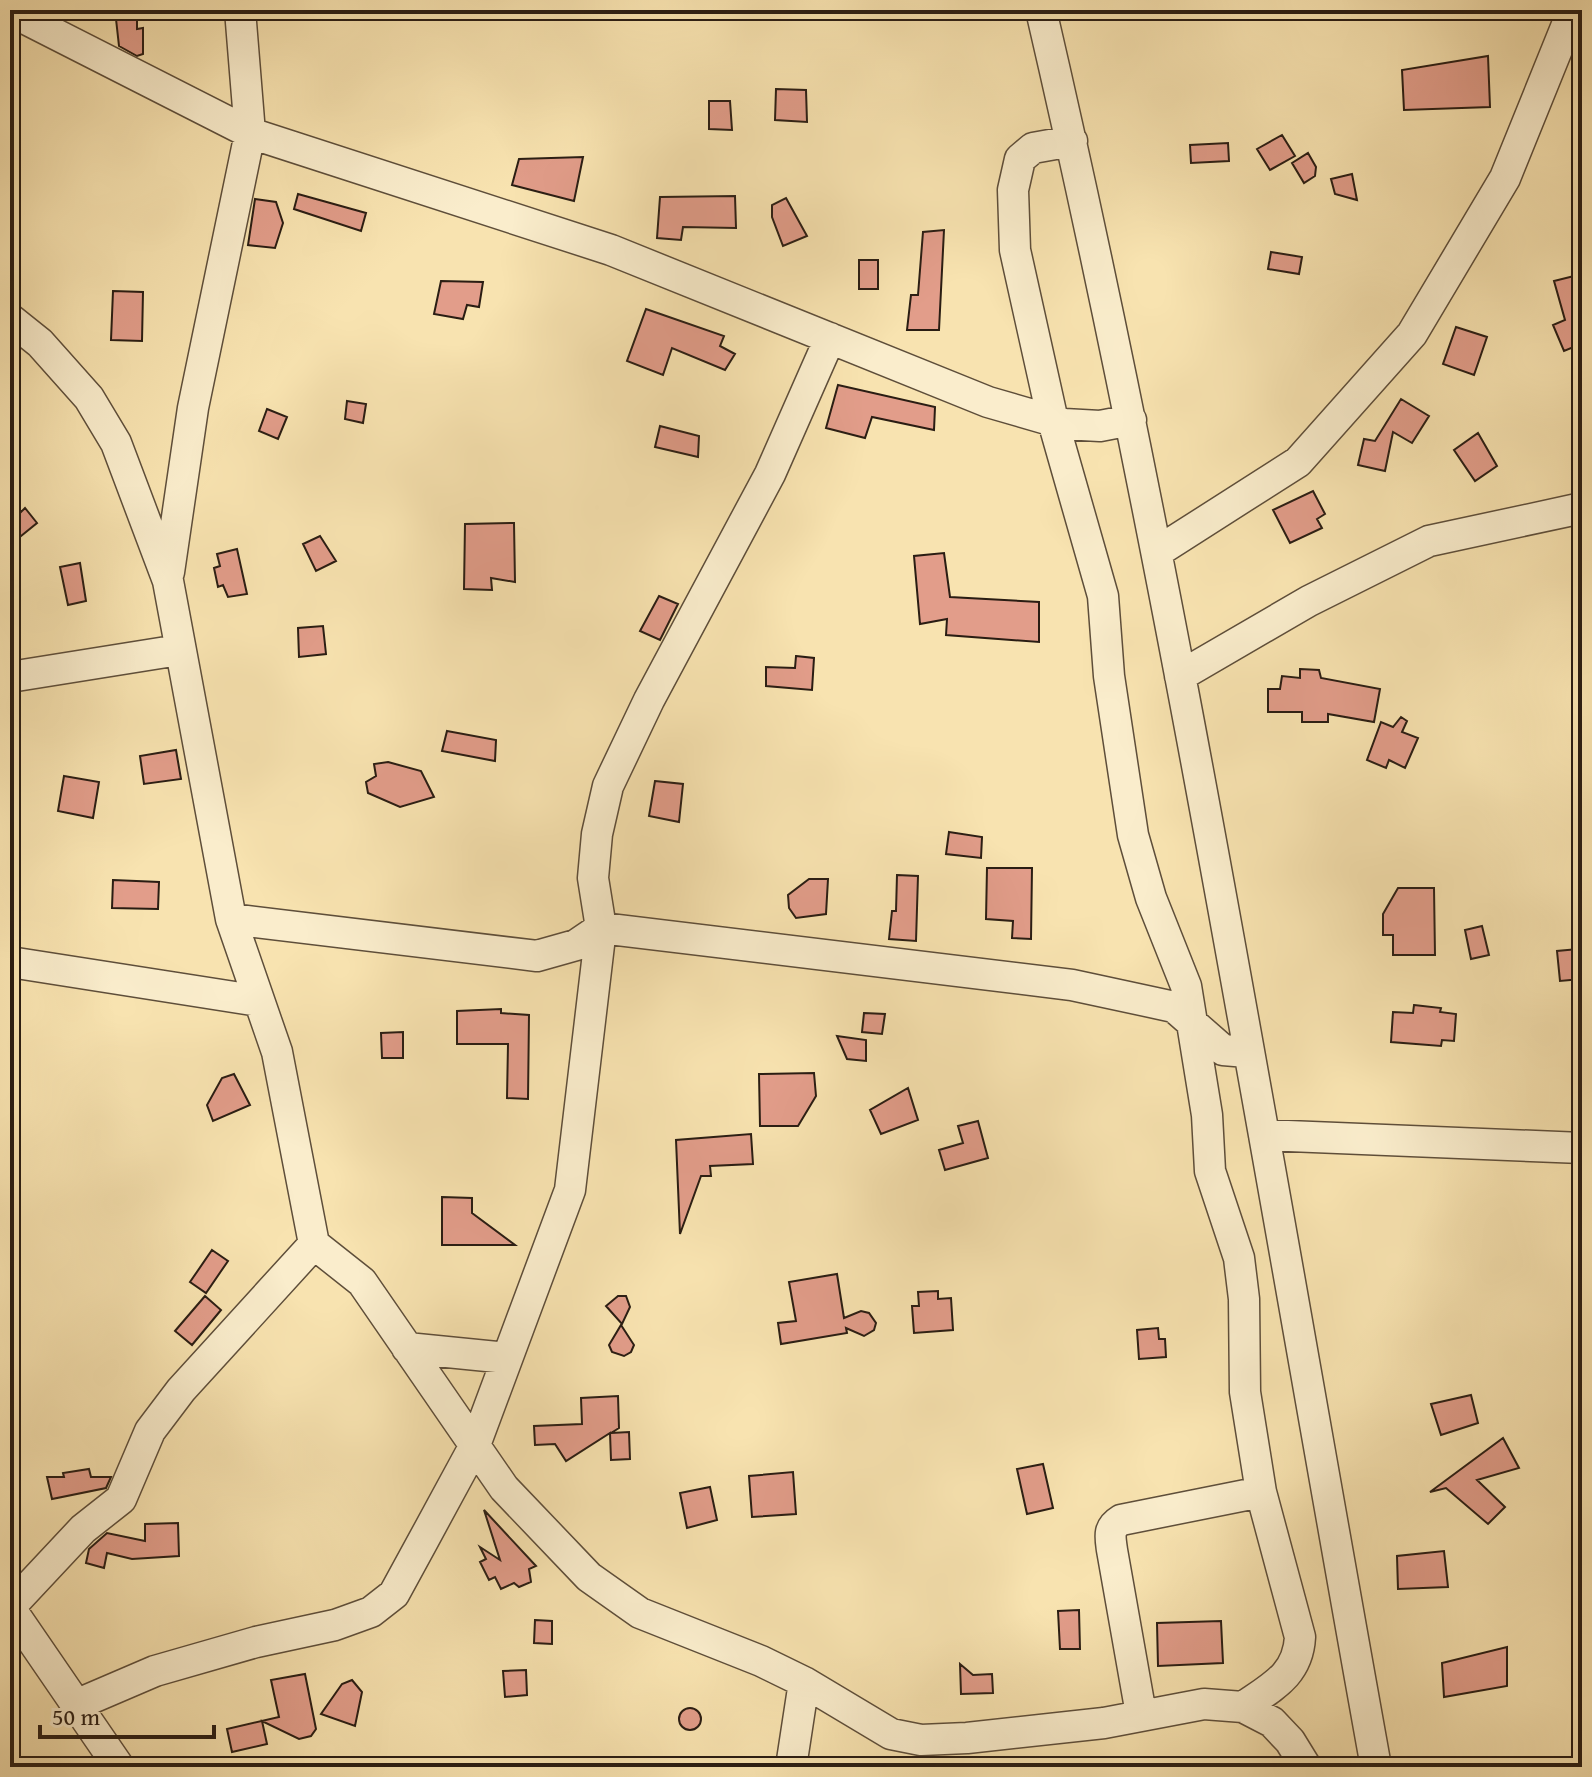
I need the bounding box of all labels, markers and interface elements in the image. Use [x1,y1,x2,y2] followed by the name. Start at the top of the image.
[40,1689,214,1739] scale bar
[52,1699,100,1734] text: 50 m

